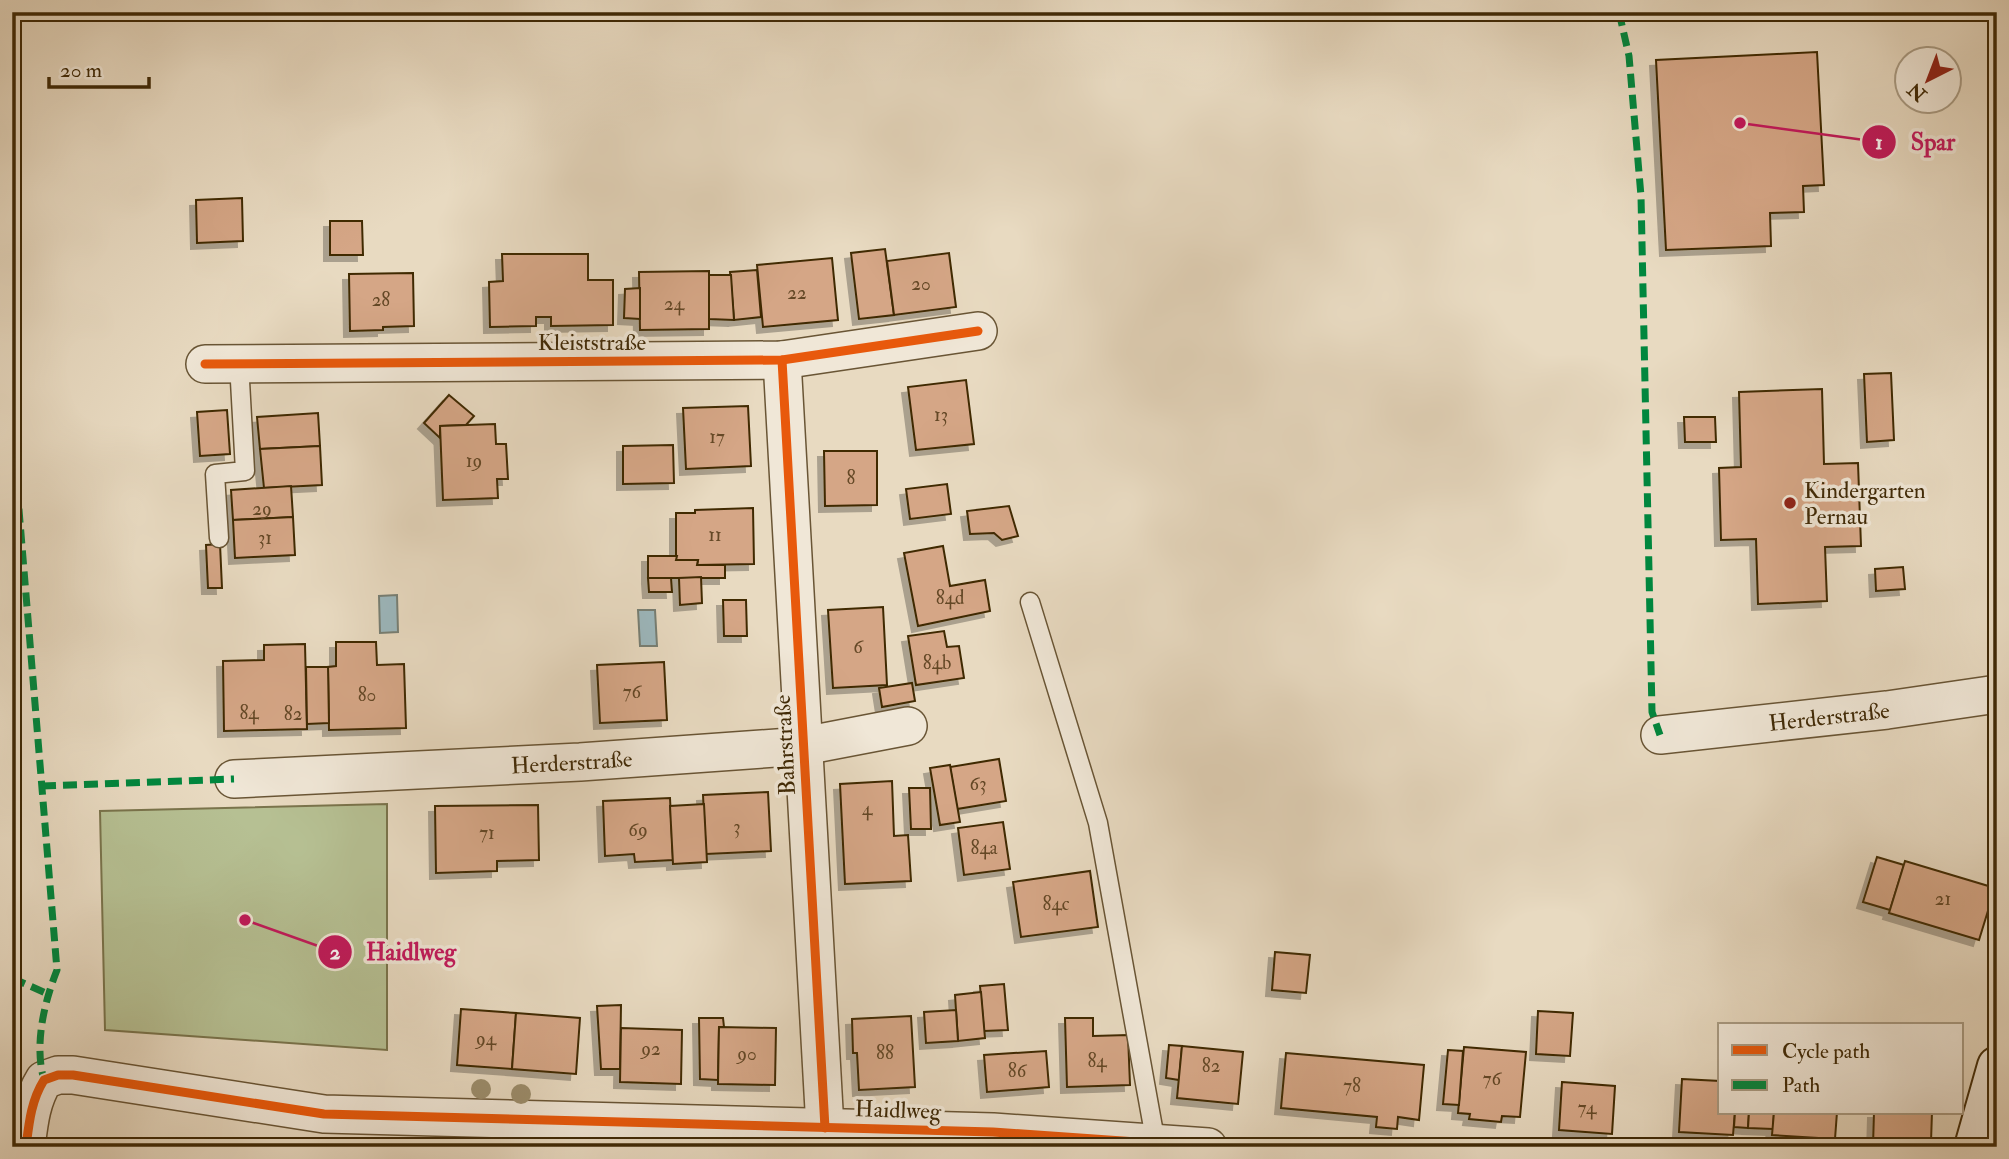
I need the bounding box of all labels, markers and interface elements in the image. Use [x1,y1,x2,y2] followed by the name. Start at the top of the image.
[49,46,149,90] scale bar
[1894,46,1964,116] north arrow
[60,57,102,84] text: 20 m
[1902,77,1932,107] text: N
[1861,119,1969,164] callout: Spar
[1911,127,1956,158] text: Spar
[1875,129,1883,156] text: 1
[911,272,931,296] house number: 20
[787,281,807,305] house number: 22
[372,288,390,312] house number: 28
[664,292,685,316] house number: 24
[538,328,647,357] street label: Kleiststraße
[934,403,948,427] house number: 13
[709,425,725,449] house number: 17
[466,449,482,473] house number: 19
[847,466,856,490] house number: 8
[1804,476,1926,531] place label: Kindergarten Pernau
[1782,495,1798,511] marker: Kindergarten Pernau
[252,497,272,521] house number: 29
[708,523,722,547] house number: 11
[258,526,272,550] house number: 31
[936,586,965,610] house number: 84d
[853,635,864,659] house number: 6
[923,651,951,675] house number: 84b
[623,680,643,704] house number: 76
[358,683,376,707] house number: 80
[768,694,802,796] street label: Bahrstraße
[1767,695,1891,737] street label: Herderstraße
[239,701,259,725] house number: 84
[284,702,302,726] house number: 82
[510,744,634,780] street label: Herderstraße
[970,772,986,796] house number: 63
[862,797,873,821] house number: 4
[733,815,741,839] house number: 3
[628,818,648,842] house number: 69
[479,821,495,845] house number: 71
[971,836,998,860] house number: 84a
[1935,887,1951,911] house number: 21
[1043,892,1070,916] house number: 84c
[317,929,470,974] callout: Haidlweg
[366,937,457,968] text: Haidlweg
[330,939,341,966] text: 2
[1718,1023,1964,1114] legend
[474,1027,497,1051] house number: 94
[639,1037,661,1061] house number: 92
[1782,1038,1870,1065] text: Cycle path
[876,1041,894,1065] house number: 88
[735,1042,757,1066] house number: 90
[1087,1049,1107,1073] house number: 84
[1202,1054,1220,1078] house number: 82
[1008,1059,1028,1083] house number: 86
[1483,1067,1503,1091] house number: 76
[1782,1072,1820,1099] text: Path
[1343,1074,1361,1098] house number: 78
[854,1094,942,1126] street label: Haidlweg
[1578,1096,1597,1120] house number: 74

